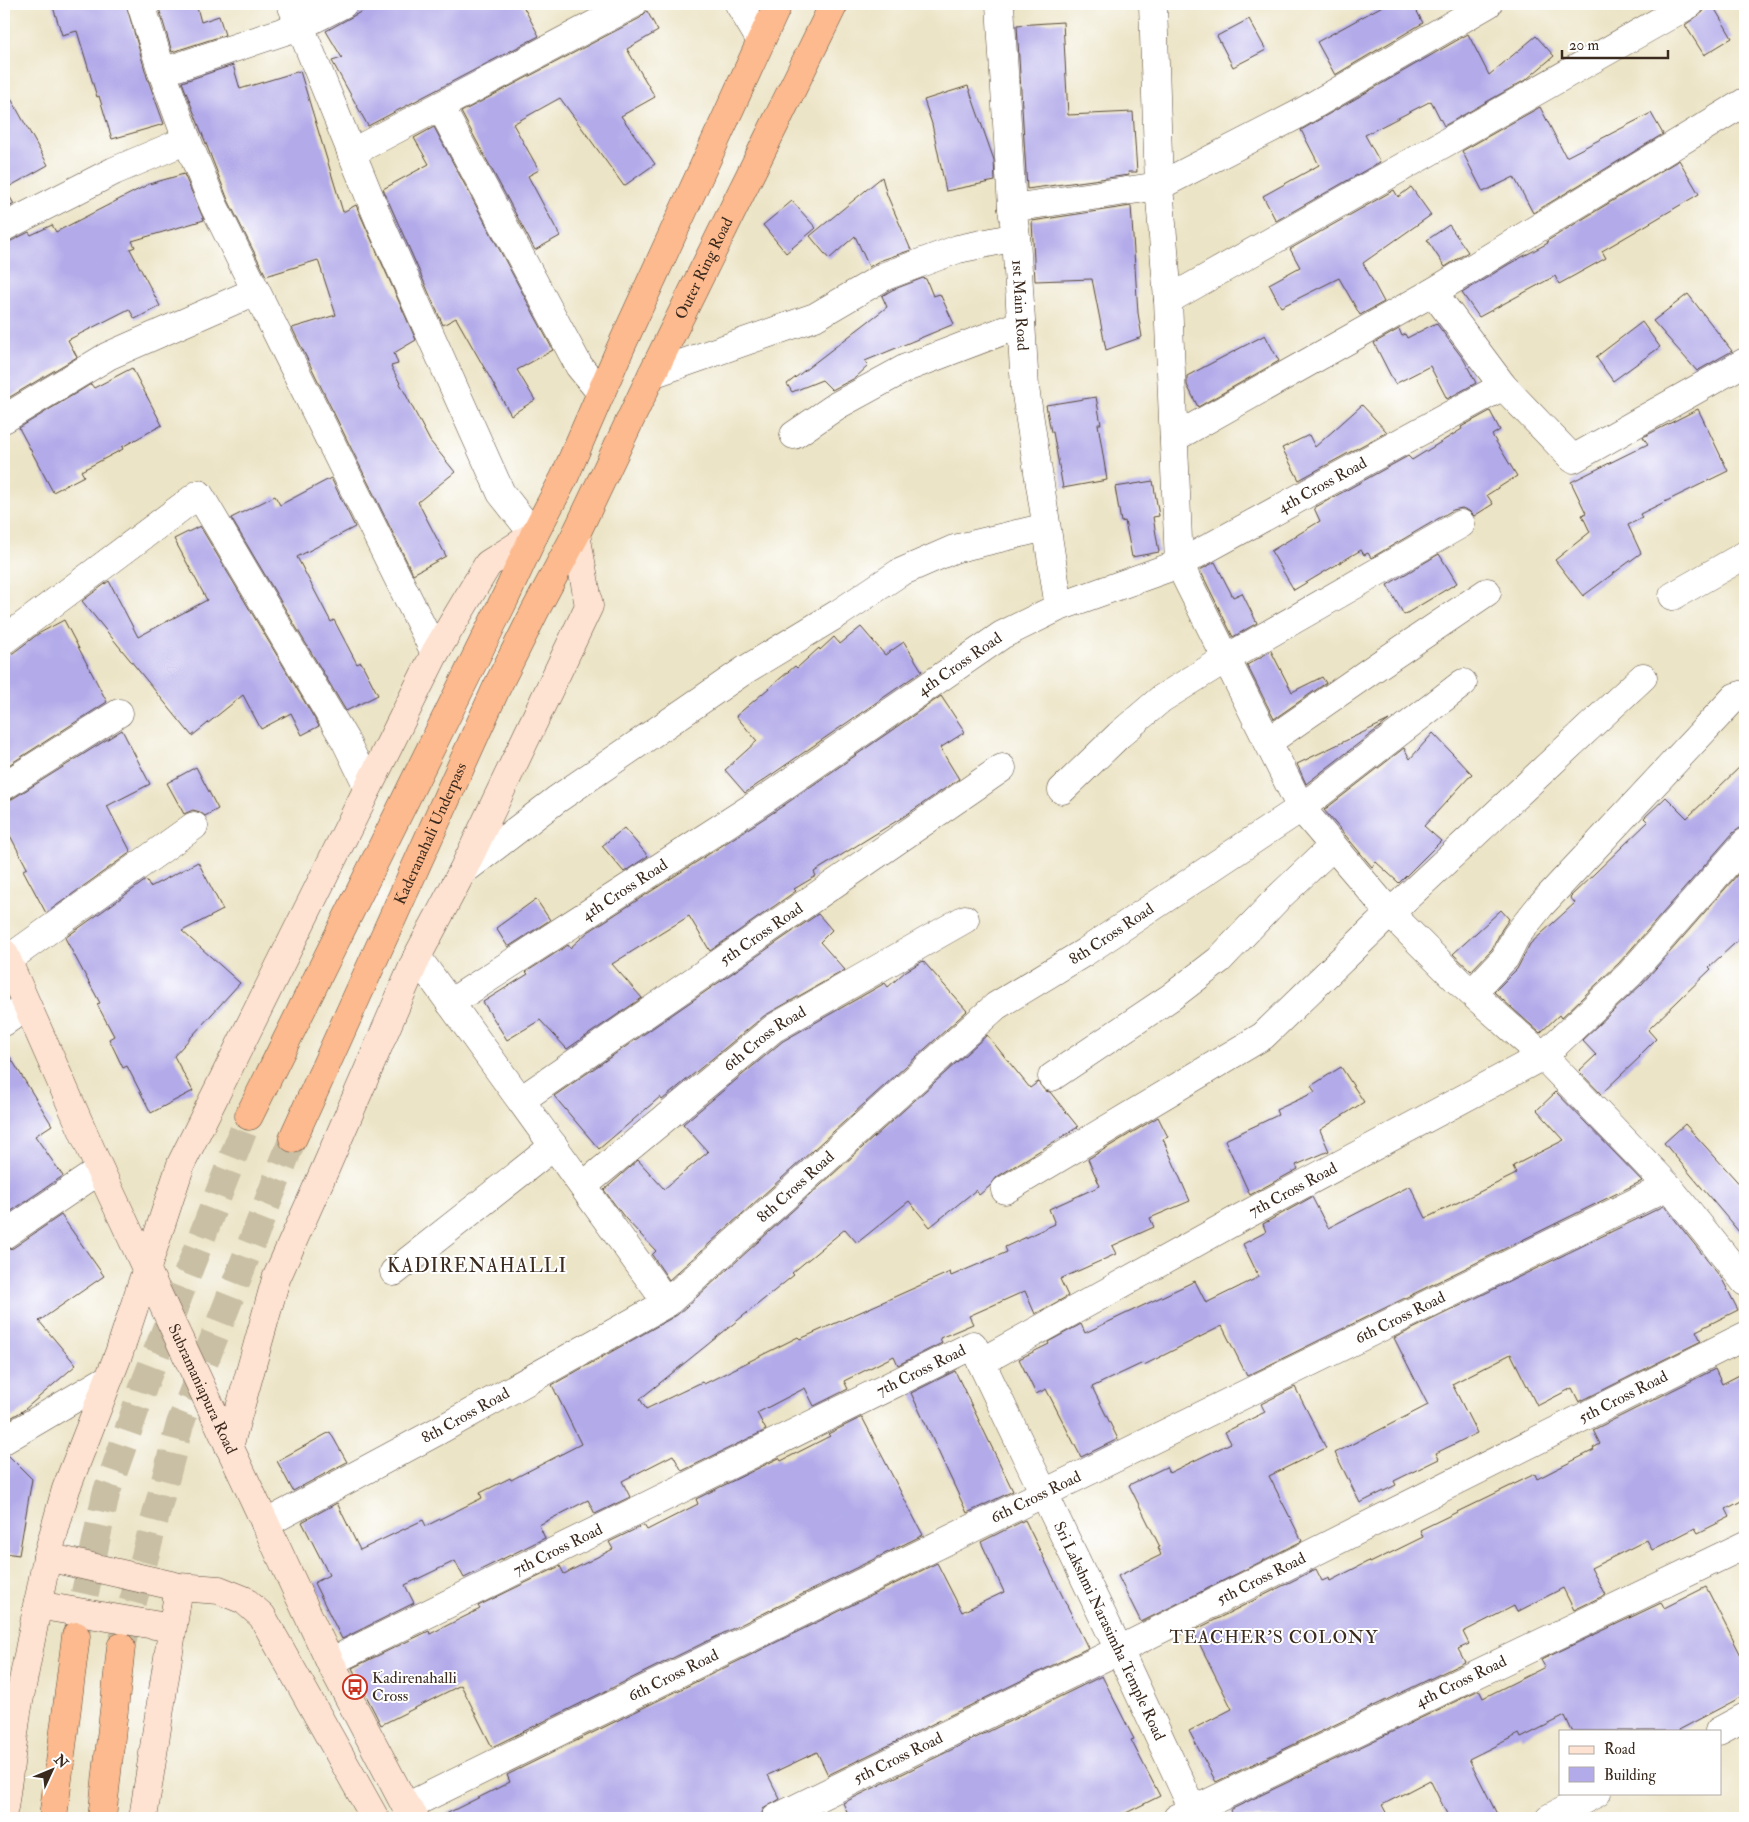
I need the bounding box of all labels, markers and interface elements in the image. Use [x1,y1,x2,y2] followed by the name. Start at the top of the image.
[1562,28,1668,60] scale bar
[1569,36,1599,55] text: 20 m
[670,214,737,323] street label: Outer Ring Road
[1007,259,1033,351] street label: 1st Main Road
[1274,453,1370,518] street label: 4th Cross Road
[913,628,1006,701] street label: 4th Cross Road
[390,759,471,908] street label: Kaderanahali Underpass
[578,855,671,925] street label: 4th Cross Road
[716,898,807,970] street label: 5th Cross Road
[1065,899,1158,969] street label: 8th Cross Road
[719,1002,810,1076] street label: 6th Cross Road
[753,1147,839,1227] street label: 8th Cross Road
[1245,1158,1341,1222] street label: 7th Cross Road
[387,1254,567,1278] district label: KADIRENAHALLI
[1352,1287,1449,1348] street label: 6th Cross Road
[163,1321,241,1457] street label: Subramaniapura Road
[873,1340,969,1401] street label: 7th Cross Road
[1575,1366,1671,1428] street label: 5th Cross Road
[418,1383,513,1448] street label: 8th Cross Road
[987,1466,1084,1528] street label: 6th Cross Road
[1049,1518,1170,1744] street label: Sri Lakshmi Narasimha Temple Road
[510,1519,606,1580] street label: 7th Cross Road
[1213,1548,1309,1609] street label: 5th Cross Road
[1169,1626,1379,1649] district label: TEACHER'S COLONY
[625,1645,722,1706] street label: 6th Cross Road
[1412,1651,1510,1712] street label: 4th Cross Road
[372,1668,457,1706] place label: Kadirenahalli Cross
[342,1674,368,1700] bus stop icon: Kadirenahalli Cross
[850,1728,946,1788] street label: 5th Cross Road
[1559,1730,1722,1794] legend
[1604,1740,1636,1759] text: Road
[28,1744,78,1794] north arrow
[50,1750,72,1772] text: N
[1604,1766,1656,1785] text: Building

